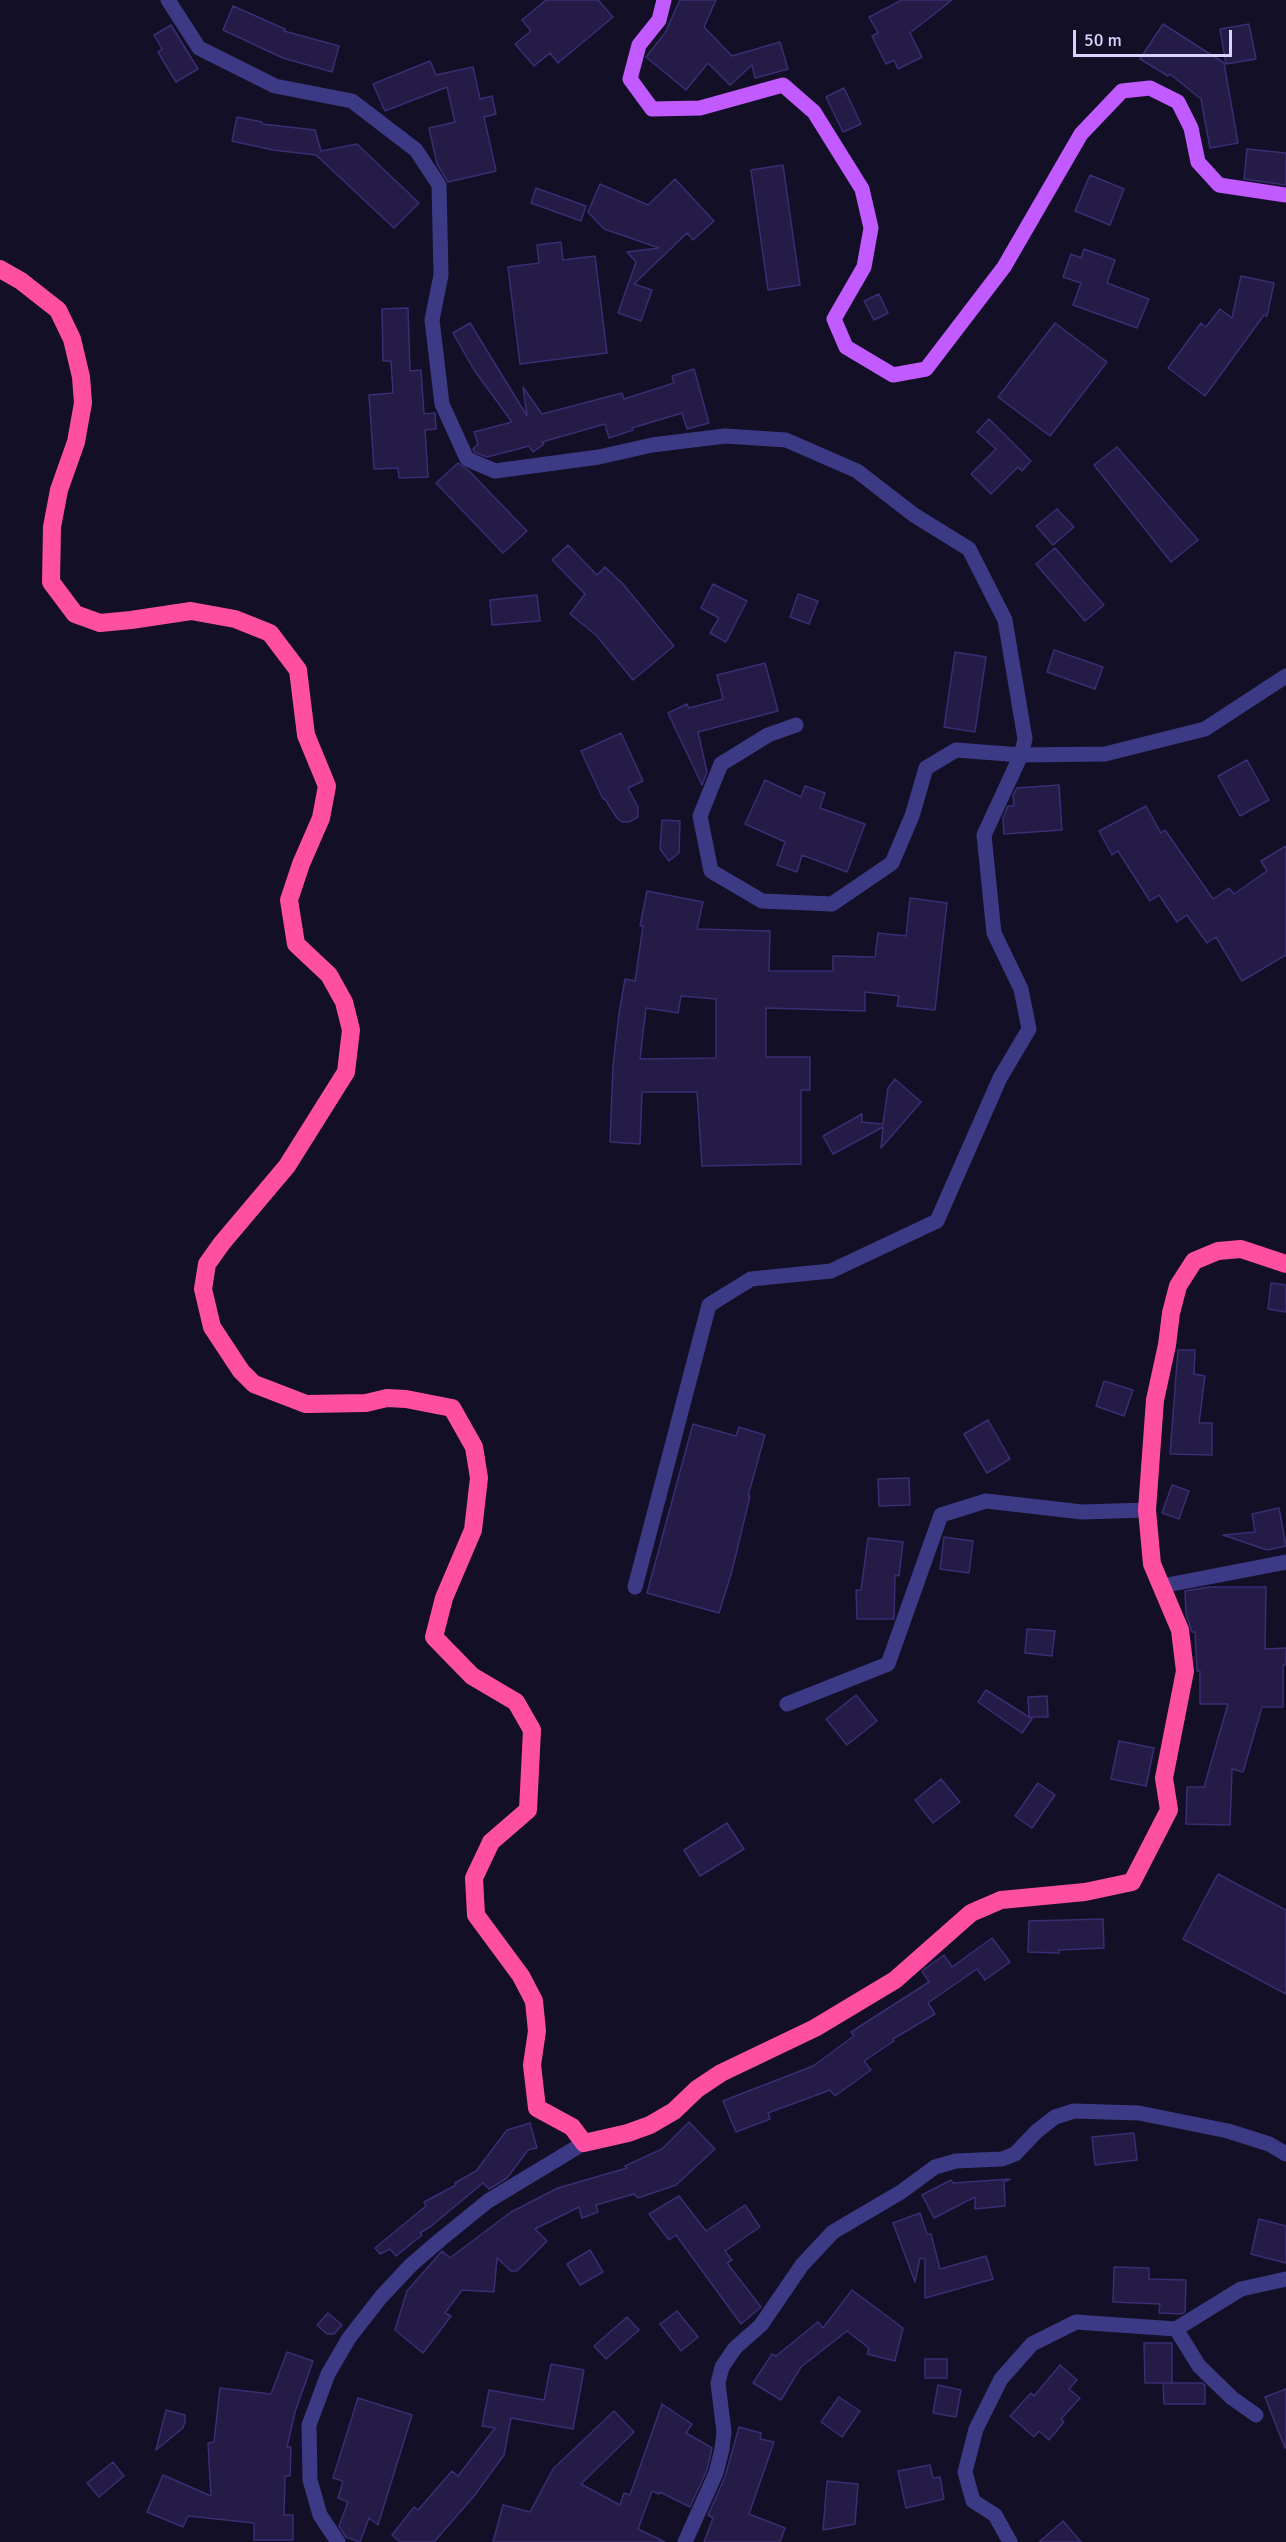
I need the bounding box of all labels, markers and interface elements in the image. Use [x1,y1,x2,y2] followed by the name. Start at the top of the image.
[1076,18,1235,56] scale bar
[1084,29,1122,51] text: 50 m

